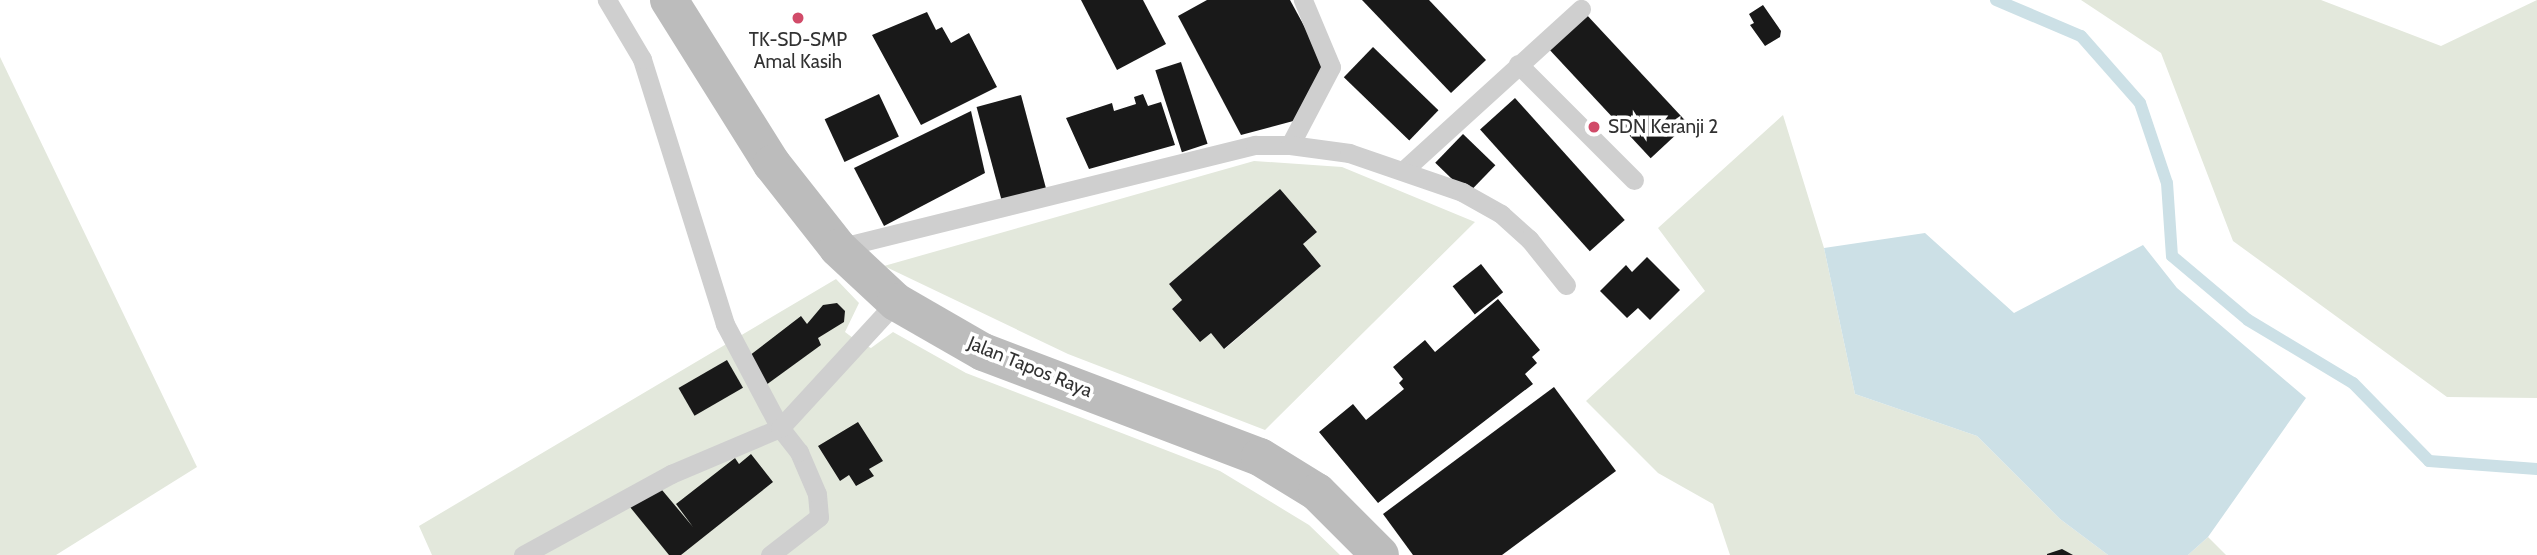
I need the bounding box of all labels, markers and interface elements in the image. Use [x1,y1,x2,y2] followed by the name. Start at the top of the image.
[790,10,806,26] marker: TK-SD-SMP Amal Kasih
[749,29,847,73] place label: TK-SD-SMP Amal Kasih
[1608,116,1718,138] place label: SDN Keranji 2
[1586,119,1602,135] marker: SDN Keranji 2
[964,332,1096,402] street label: Jalan Tapos Raya

